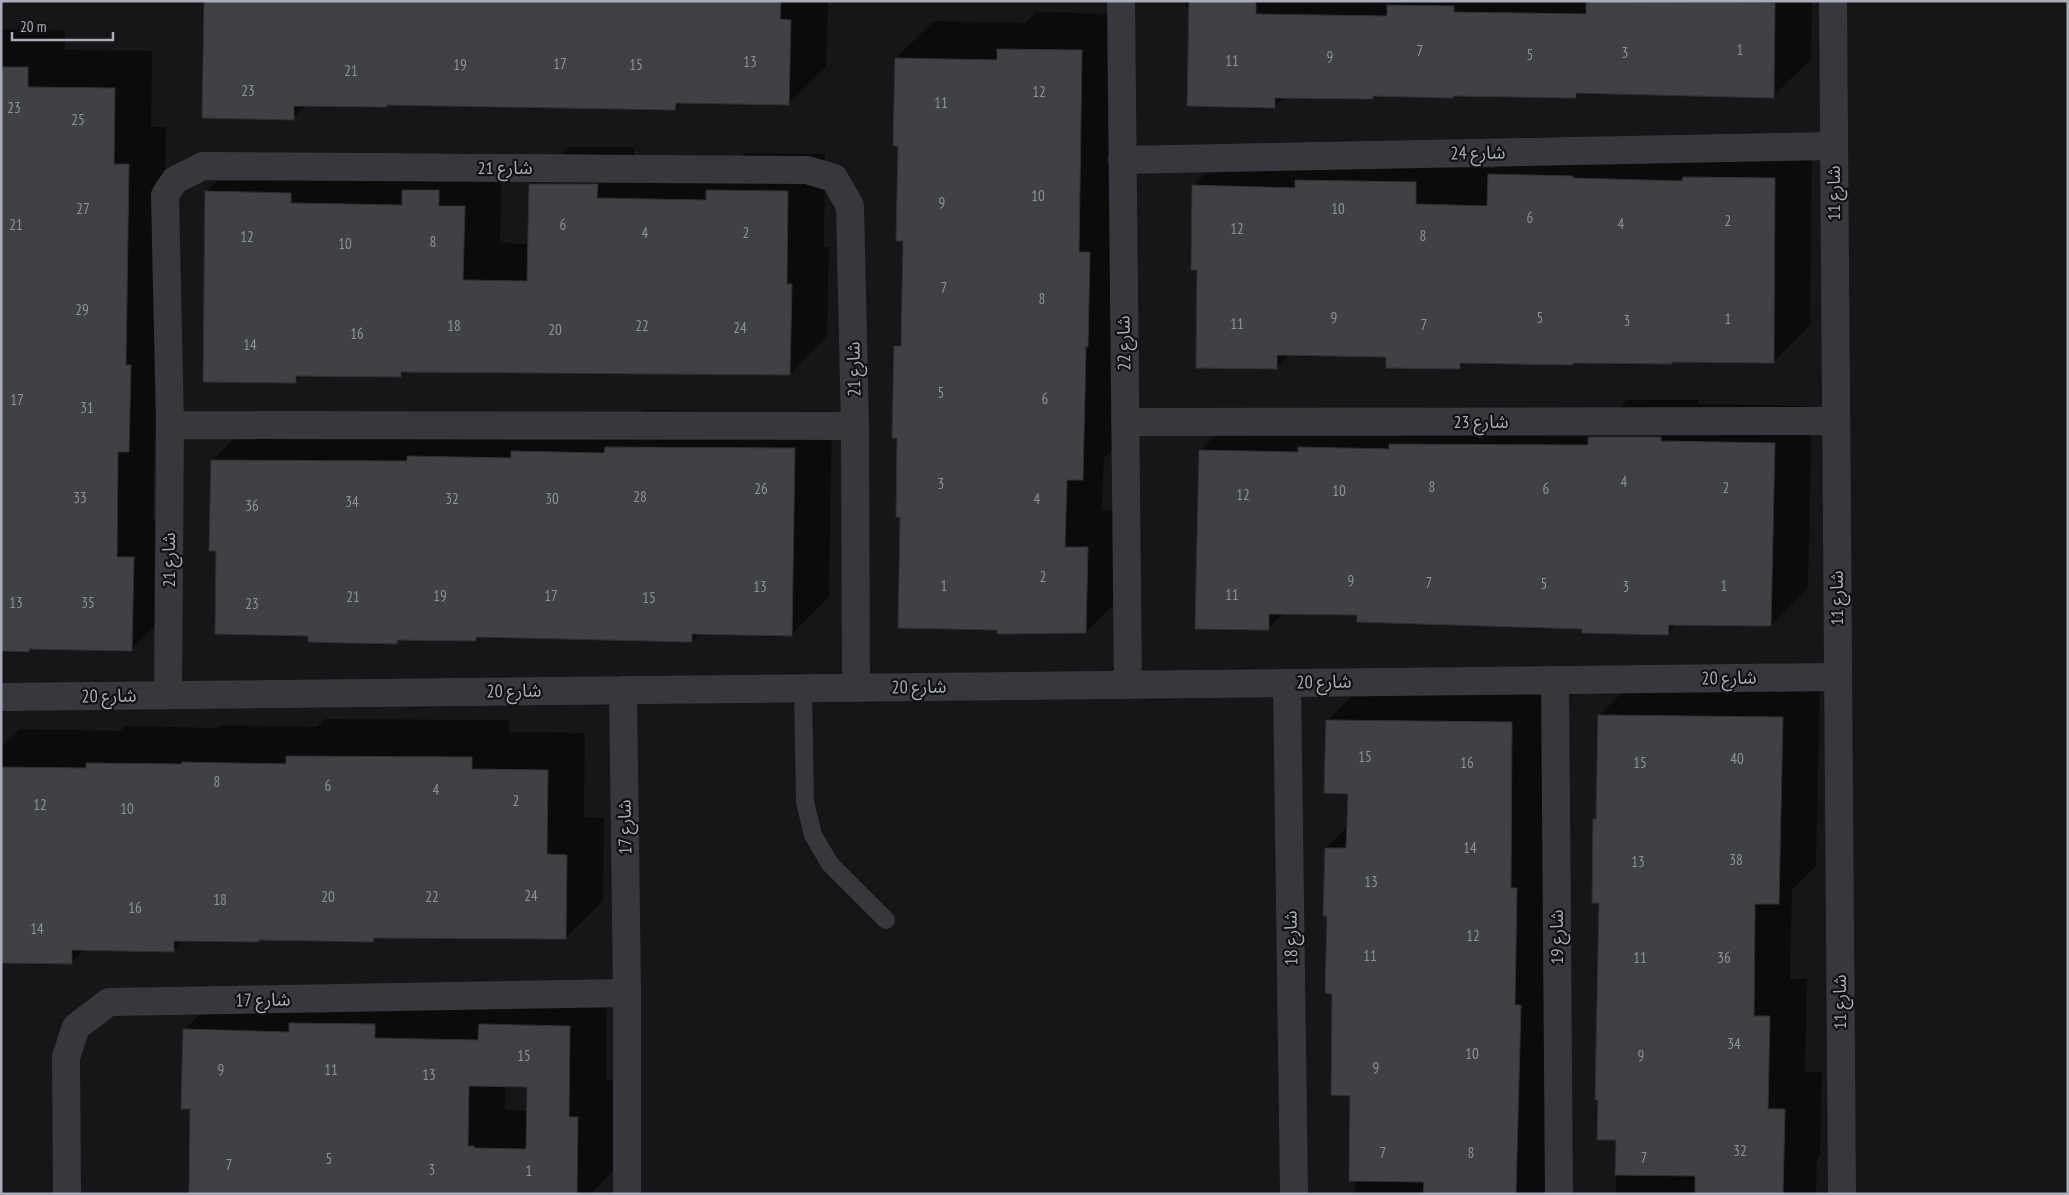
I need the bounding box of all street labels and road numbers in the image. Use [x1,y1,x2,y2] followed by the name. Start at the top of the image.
[1450,141,1506,167] street label: شارع 24
[477,156,533,182] street label: شارع 21
[1822,165,1848,221] street label: شارع 11
[1112,315,1138,371] street label: شارع 22
[842,341,868,397] street label: شارع 21
[1453,410,1509,436] street label: شارع 23
[157,532,183,588] street label: شارع 21
[1825,570,1851,626] street label: شارع 11
[1701,666,1757,692] street label: شارع 20
[1296,670,1352,696] street label: شارع 20
[891,675,947,701] street label: شارع 20
[486,679,542,705] street label: شارع 20
[81,684,137,710] street label: شارع 20
[613,799,639,855] street label: شارع 17
[1545,909,1571,965] street label: شارع 19
[1279,910,1305,966] street label: شارع 18
[1828,974,1854,1030] street label: شارع 11
[235,988,291,1014] street label: شارع 17

